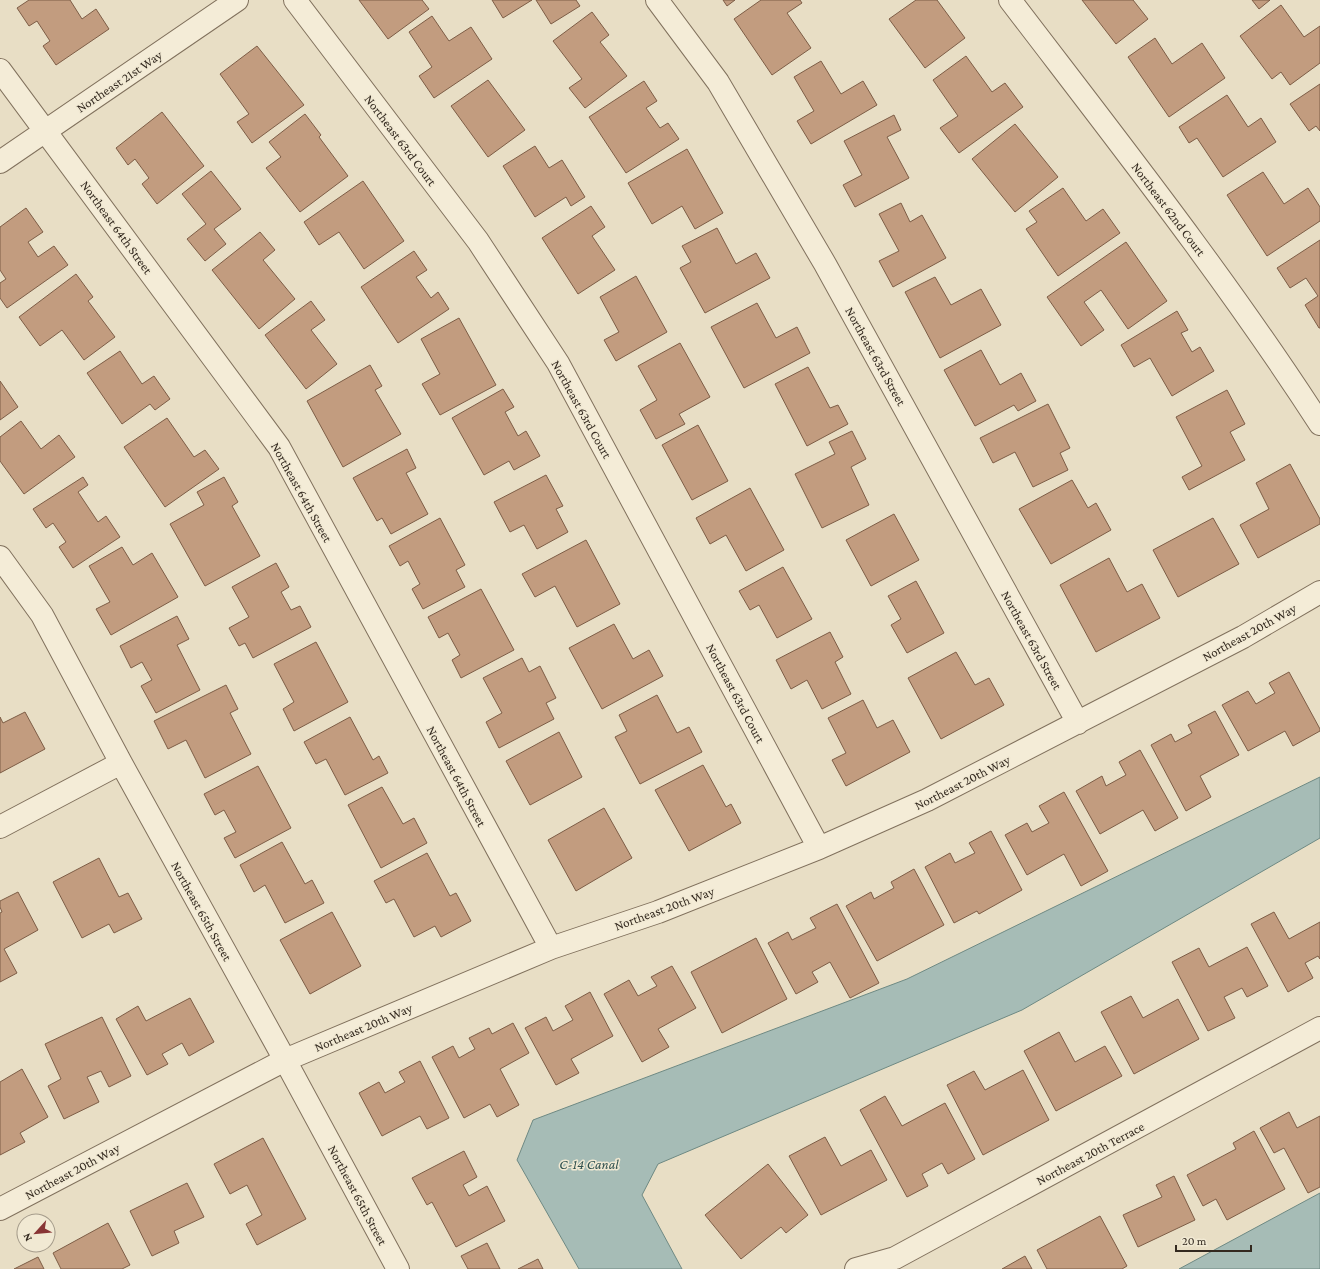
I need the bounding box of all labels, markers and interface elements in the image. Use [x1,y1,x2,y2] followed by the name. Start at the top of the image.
[74,47,166,116] street label: Northeast 21st Way
[361,92,440,189] street label: Northeast 63rd Court
[1129,160,1209,260] street label: Northeast 62nd Court
[78,178,156,277] street label: Northeast 64th Street
[842,304,909,409] street label: Northeast 63rd Street
[548,357,615,462] street label: Northeast 63rd Court
[268,440,336,545] street label: Northeast 64th Street
[998,588,1065,693] street label: Northeast 63rd Street
[1200,600,1300,664] street label: Northeast 20th Way
[703,641,768,746] street label: Northeast 63rd Court
[424,723,490,830] street label: Northeast 64th Street
[912,751,1013,813] street label: Northeast 20th Way
[168,859,235,964] street label: Northeast 65th Street
[612,883,717,933] street label: Northeast 20th Way
[312,1000,415,1055] street label: Northeast 20th Way
[1034,1119,1147,1188] street label: Northeast 20th Terrace
[22,1140,123,1203] street label: Northeast 20th Way
[325,1143,391,1248] street label: Northeast 65th Street
[559,1156,619,1172] water label: C-14 Canal
[16,1213,56,1253] north arrow
[1176,1227,1251,1253] scale bar
[20,1231,34,1244] text: N
[1182,1234,1207,1248] text: 20 m

